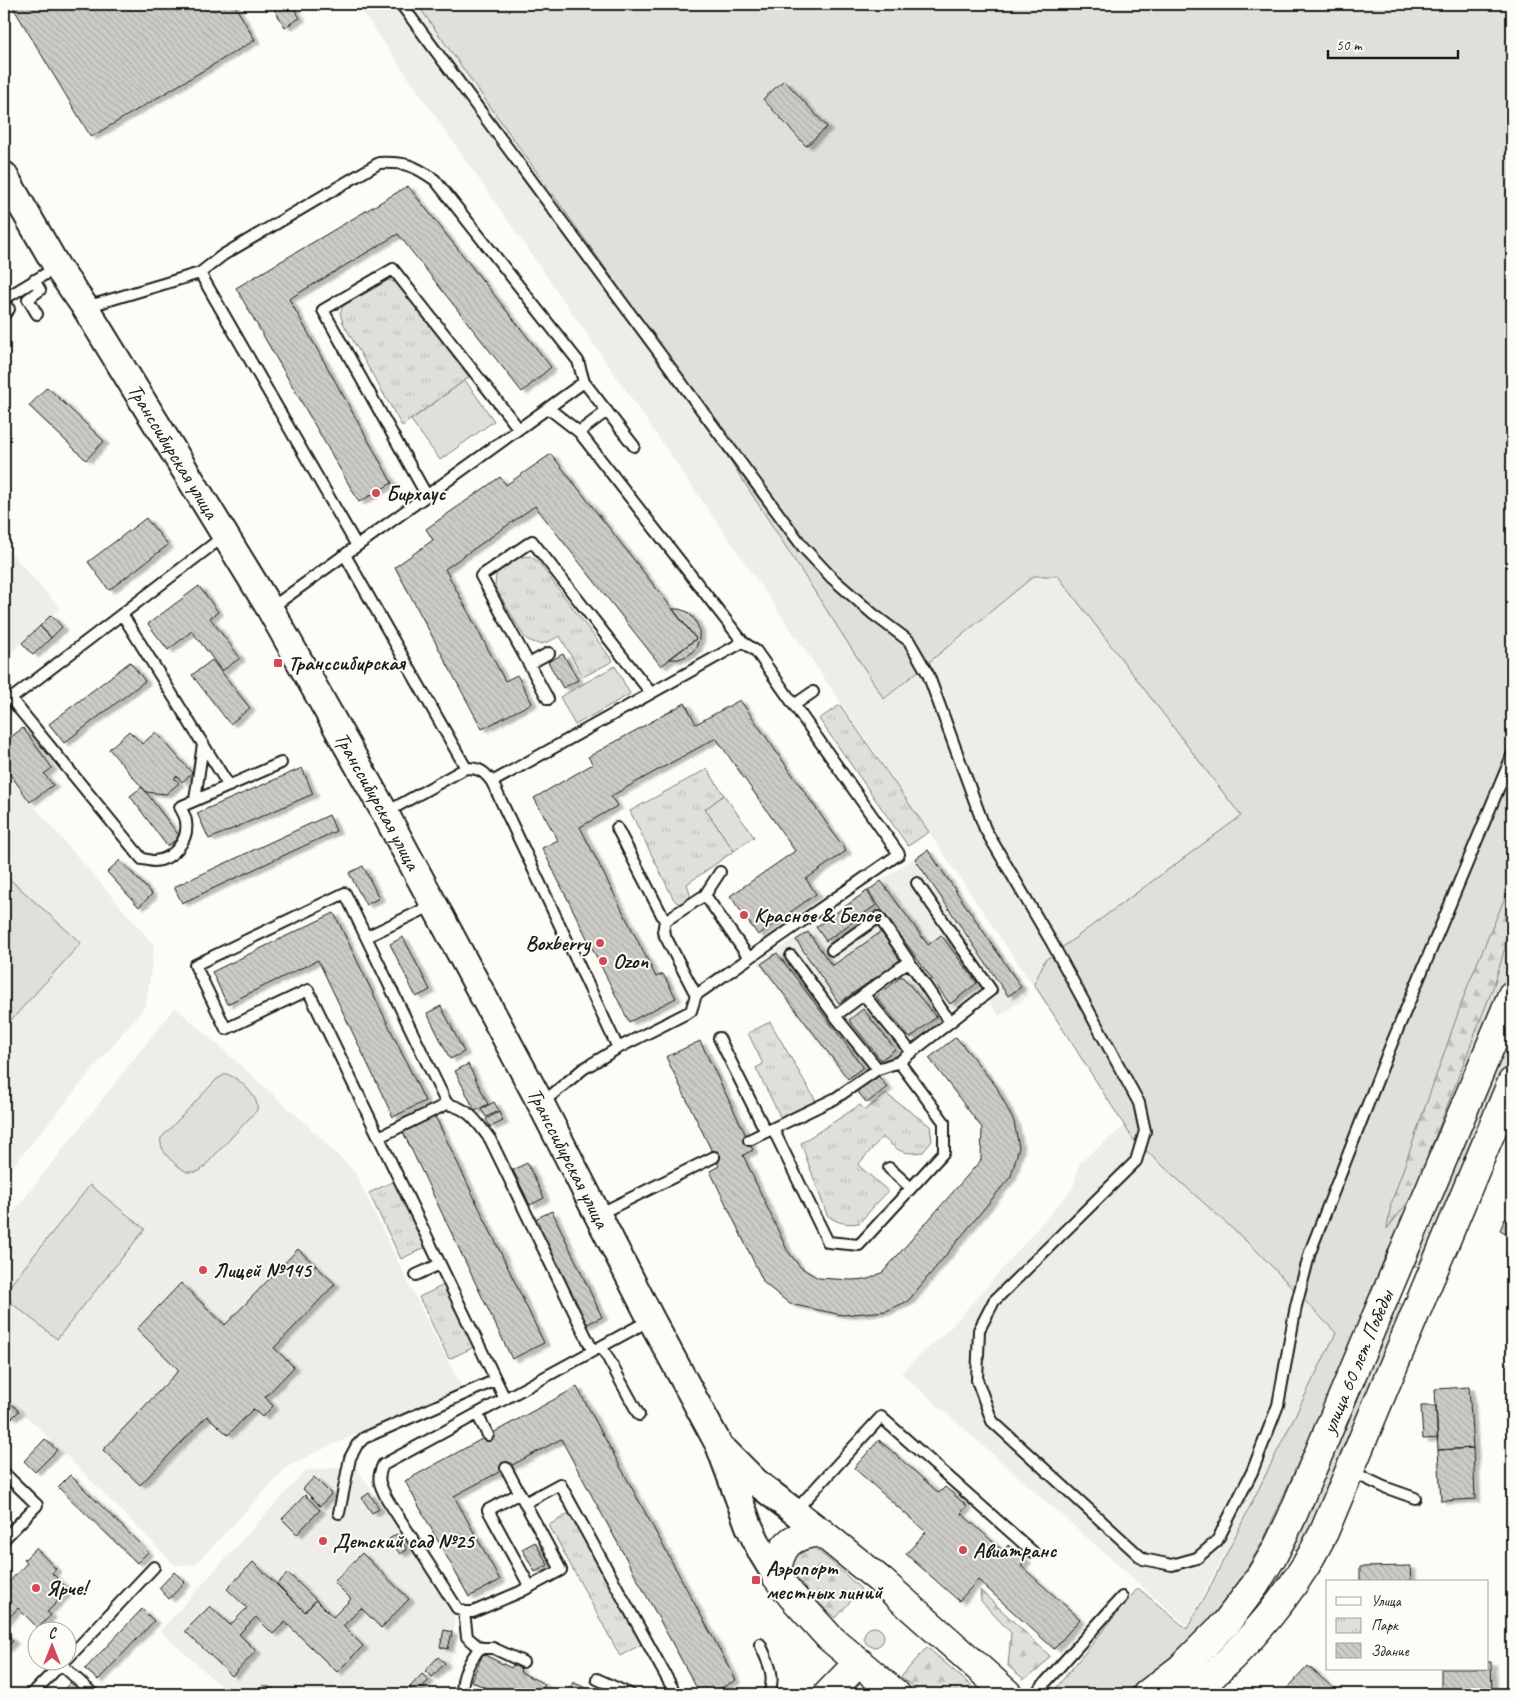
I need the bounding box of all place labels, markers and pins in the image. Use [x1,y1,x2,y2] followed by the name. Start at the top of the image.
[386,480,446,506] place label: Бирхаус
[370,487,382,499] marker: Бирхаус
[288,650,407,676] place label: Транссибирская
[272,657,284,669] marker: Транссибирская
[754,902,883,928] place label: Красное & Белое
[738,909,750,921] marker: Красное & Белое
[526,930,592,957] place label: Boxberry
[594,937,606,949] marker: Boxberry
[613,948,648,974] place label: Ozon
[597,955,609,967] marker: Ozon
[213,1257,313,1283] place label: Лицей №145
[197,1264,209,1276] marker: Лицей №145
[333,1528,475,1554] place label: Детский сад №25
[317,1535,329,1547] marker: Детский сад №25
[973,1537,1057,1563] place label: Авиатранс
[957,1544,969,1556] marker: Авиатранс
[766,1555,884,1605] place label: Аэропорт местных линий
[750,1574,762,1586] marker: Аэропорт местных линий
[46,1575,91,1601] place label: Ярче!
[30,1582,42,1594] marker: Ярче!

